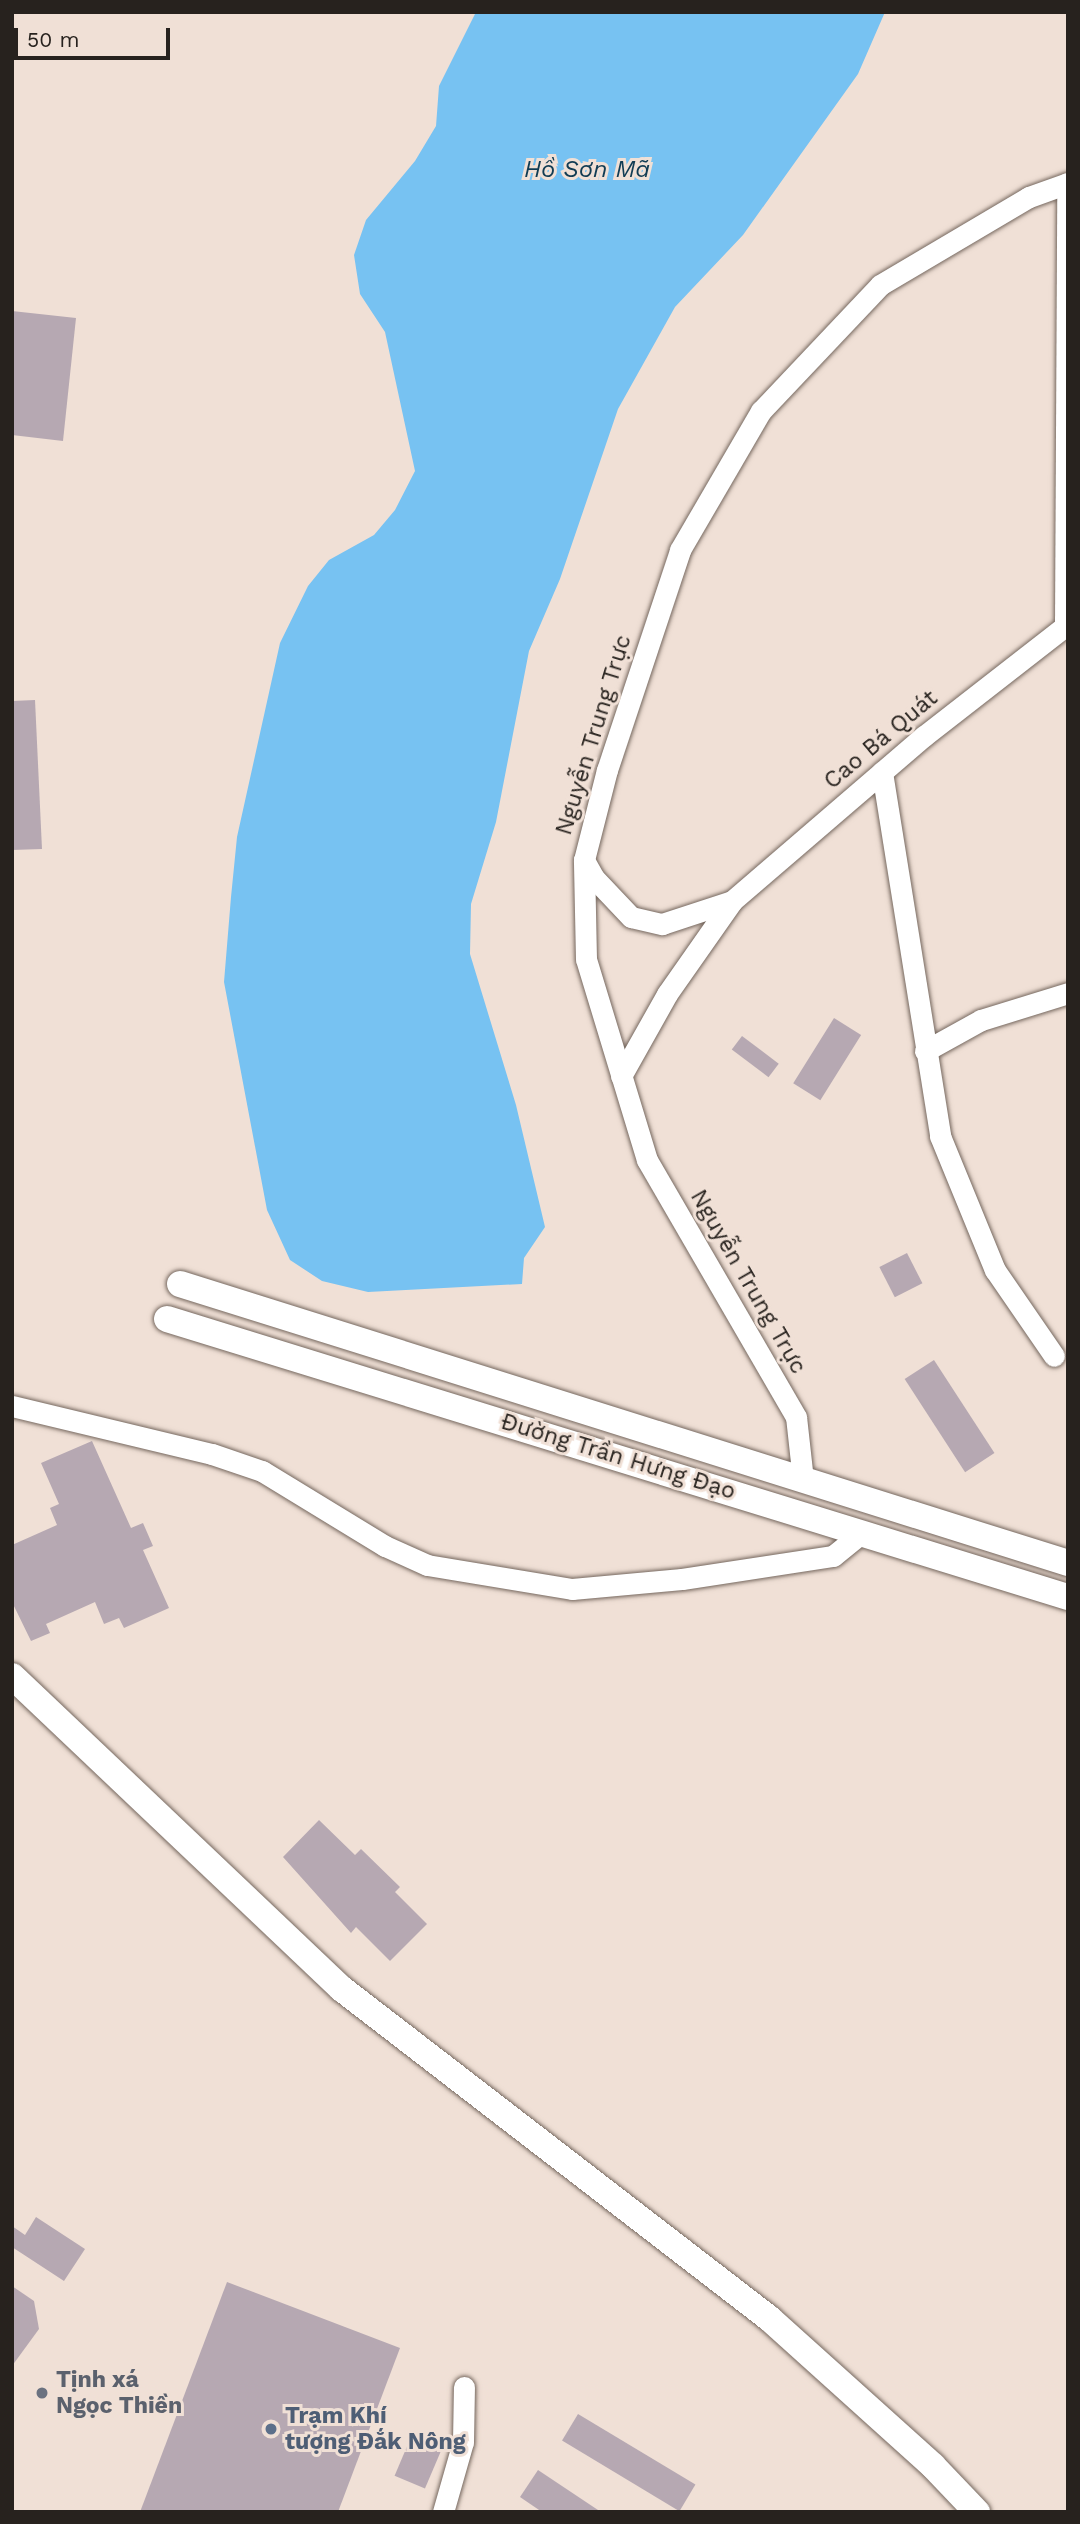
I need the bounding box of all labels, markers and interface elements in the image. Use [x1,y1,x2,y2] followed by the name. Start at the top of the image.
[18,14,173,58] scale bar
[27,27,79,52] text: 50 m
[524,156,650,184] water label: Hồ Sơn Mã
[550,631,638,839] street label: Nguyễn Trung Trực
[819,684,943,796] street label: Cao Bá Quát
[684,1185,812,1379] street label: Nguyễn Trung Trực
[497,1408,739,1506] street label: Đường Trần Hưng Đạo
[56,2366,183,2420] place label: Tịnh xá Ngọc Thiền
[34,2385,50,2401] marker: Tịnh xá Ngọc Thiền
[285,2402,466,2456] place label: Trạm Khí tượng Đắk Nông
[263,2421,279,2437] marker: Trạm Khí tượng Đắk Nông

